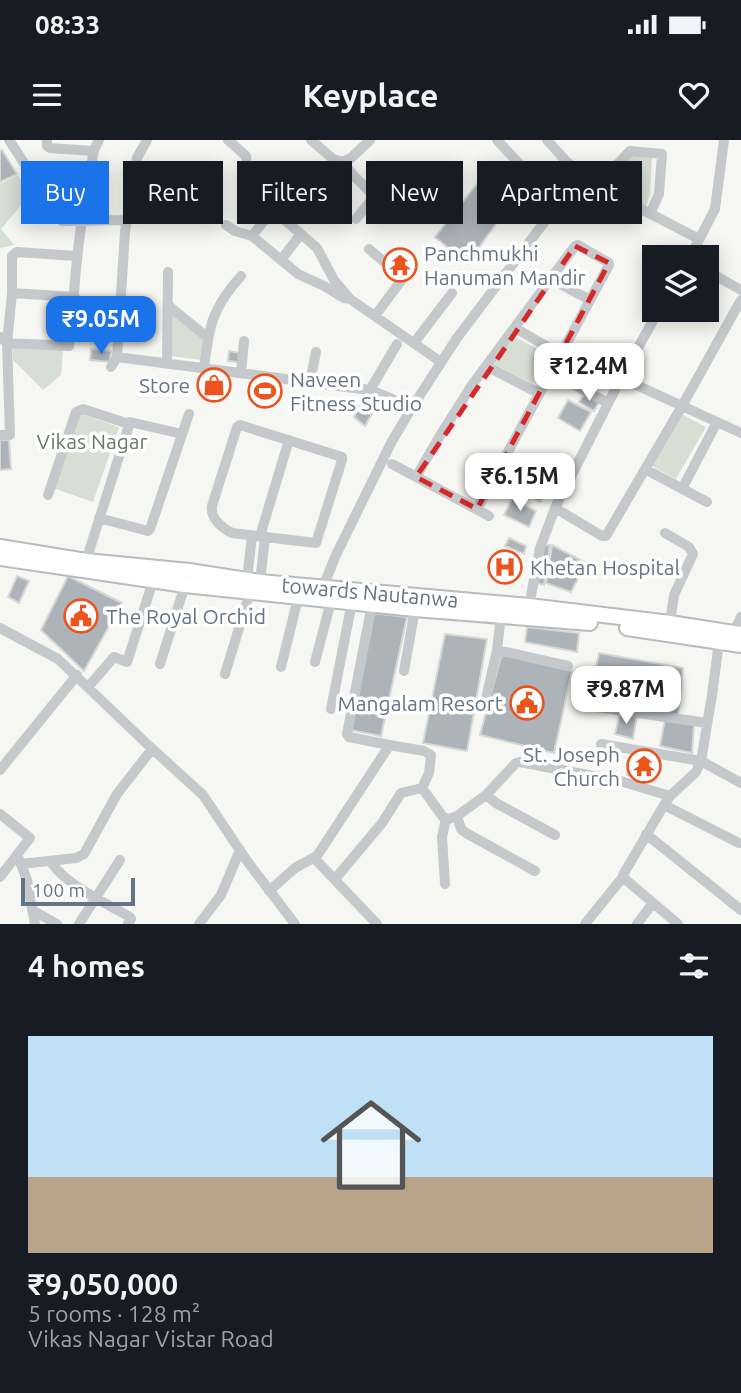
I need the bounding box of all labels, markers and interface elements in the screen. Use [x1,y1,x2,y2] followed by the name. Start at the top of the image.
[35,10,100,39] text: 08:33
[28,76,66,114] icon: menu
[675,76,713,114] icon: heart
[303,77,438,113] text: Keyplace
[21,161,109,224] chip: Buy
[123,161,223,224] chip: Rent
[237,161,352,224] chip: Filters
[366,161,463,224] chip: New
[477,161,642,224] chip: Apartment
[424,241,586,289] place label: Panchmukhi Hanuman Mandir
[642,245,719,322] map controls
[642,245,719,322] button: layers
[381,246,419,284] temple icon: Panchmukhi Hanuman Mandir
[44,296,158,356] pin: ₹9.05M
[62,306,140,331] text: ₹9.05M
[532,344,646,403] pin: ₹12.4M
[550,353,628,378] text: ₹12.4M
[195,366,233,404] shop icon: Store
[290,367,422,415] place label: Naveen Fitness Studio
[246,372,284,410] sports icon: Naveen Fitness Studio
[139,373,190,397] place label: Store
[36,429,148,453] park label: Vikas Nagar
[463,454,577,513] pin: ₹6.15M
[481,463,559,488] text: ₹6.15M
[486,548,524,586] hospital icon: Khetan Hospital
[530,555,680,579] place label: Khetan Hospital
[281,572,459,612] street label: towards Nautanwa
[62,597,100,635] public building icon: The Royal Orchid
[106,604,266,628] place label: The Royal Orchid
[569,666,683,726] pin: ₹9.87M
[587,676,665,701] text: ₹9.87M
[508,684,546,722] public building icon: Mangalam Resort
[338,691,503,715] place label: Mangalam Resort
[523,742,620,790] place label: St. Joseph Church
[625,747,663,785] temple icon: St. Joseph Church
[21,875,135,907] scale bar
[32,879,85,901] text: 100 m
[675,947,713,985] icon: filters
[28,949,145,983] text: 4 homes
[308,1082,434,1208] icon: home
[28,1267,178,1301] text: ₹9,050,000
[28,1301,200,1326] text: 5 rooms · 128 m²
[28,1326,274,1351] text: Vikas Nagar Vistar Road

